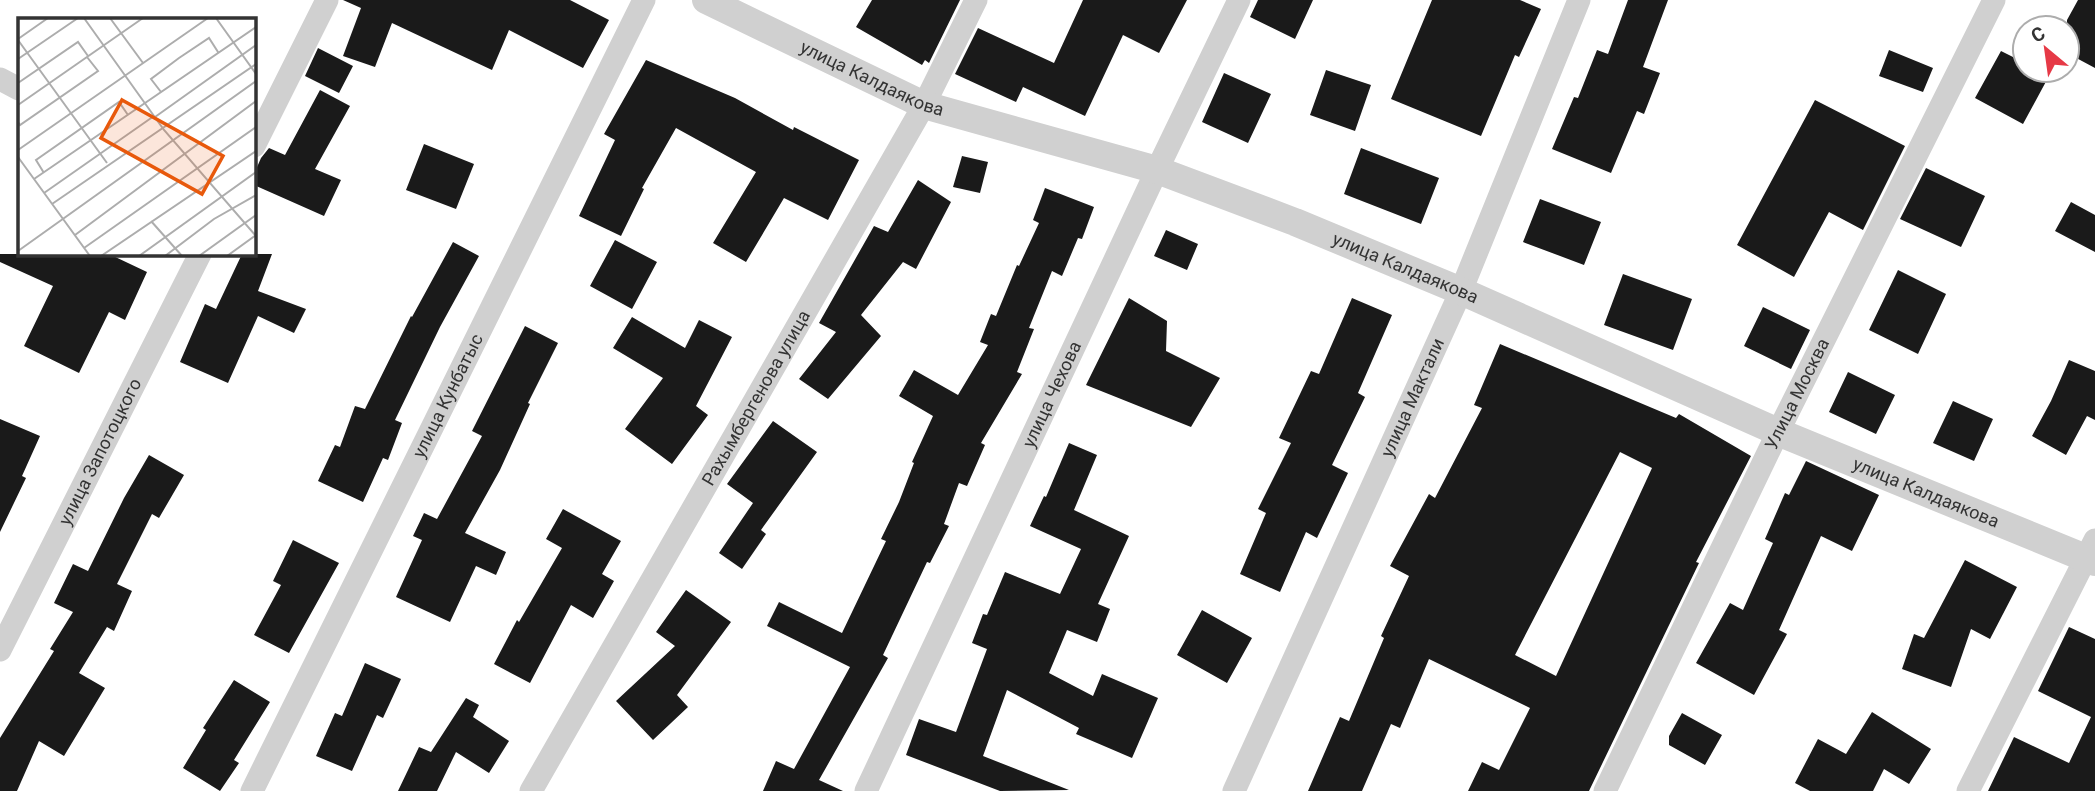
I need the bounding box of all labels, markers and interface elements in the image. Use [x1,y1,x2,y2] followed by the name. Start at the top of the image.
[2011,14,2081,84] north arrow
[18,18,256,256] inset map
[2027,21,2049,48] text: С
[797,36,946,120] street label: улица Калдаякова
[1330,228,1482,307] street label: улица Калдаякова
[697,306,814,489] street label: Рахымбергенова улица
[408,330,487,461] street label: улица Кунбатыс
[1376,335,1448,460] street label: улица Мактали
[1760,335,1833,453] street label: Улица Москва
[1018,338,1085,451] street label: улица Чехова
[54,375,145,528] street label: улица Запотоцкого
[1850,453,2002,532] street label: улица Калдаякова

